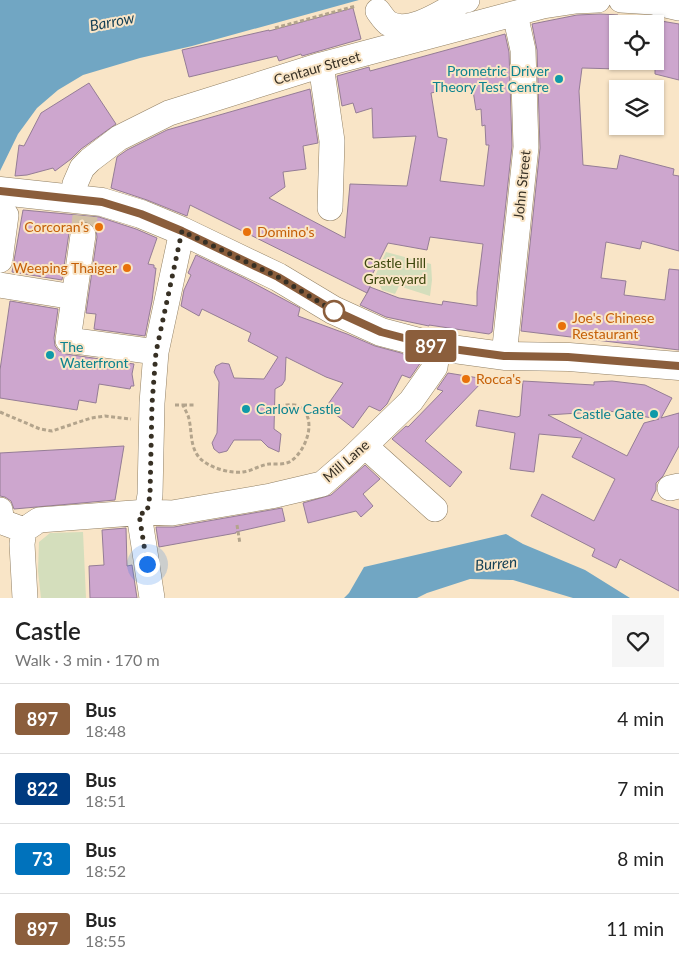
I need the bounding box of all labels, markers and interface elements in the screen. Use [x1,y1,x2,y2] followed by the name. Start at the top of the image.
[88,8,136,34] water label: Barrow
[609,15,664,135] map controls
[609,15,664,70] button: locate
[272,47,362,88] street label: Centaur Street
[432,62,549,95] place label: Prometric Driver Theory Test Centre
[553,73,565,85] marker: Prometric Driver Theory Test Centre
[609,80,664,135] button: layers
[509,149,534,220] street label: John Street
[24,218,89,235] place label: Corcoran’s
[93,221,105,233] marker: Corcoran’s
[257,223,315,240] place label: Domino's
[241,226,253,238] marker: Domino's
[364,254,426,287] park label: Castle Hill Graveyard
[13,259,117,276] place label: Weeping Thaiger
[121,262,133,274] marker: Weeping Thaiger
[323,300,345,322] unlabelled marker
[572,309,654,342] place label: Joe's Chinese Restaurant
[556,320,568,332] marker: Joe's Chinese Restaurant
[402,330,460,362] line badge: 897
[415,335,447,357] text: 897
[60,338,128,371] place label: The Waterfront
[44,349,56,361] marker: The Waterfront
[476,370,521,387] place label: Rocca's
[460,373,472,385] marker: Rocca's
[256,400,341,417] place label: Carlow Castle
[240,403,252,415] marker: Carlow Castle
[573,405,644,422] place label: Castle Gate
[648,408,660,420] marker: Castle Gate
[319,436,372,485] street label: Mill Lane
[135,552,160,577] your location
[474,552,518,574] water label: Burren
[612,615,664,667] button: heart
[15,616,81,645] text: Castle
[15,650,160,669] text: Walk · 3 min · 170 m
[85,698,116,721] text: Bus
[617,707,664,730] text: 4 min
[27,708,58,730] text: 897
[85,721,126,740] text: 18:48
[85,768,116,791] text: Bus
[617,777,664,800] text: 7 min
[27,778,58,800] text: 822
[85,791,126,810] text: 18:51
[85,838,116,861] text: Bus
[617,847,664,870] text: 8 min
[32,848,53,870] text: 73
[85,861,126,880] text: 18:52
[85,908,116,931] text: Bus
[606,917,664,940] text: 11 min
[27,918,58,940] text: 897
[85,931,126,950] text: 18:55

